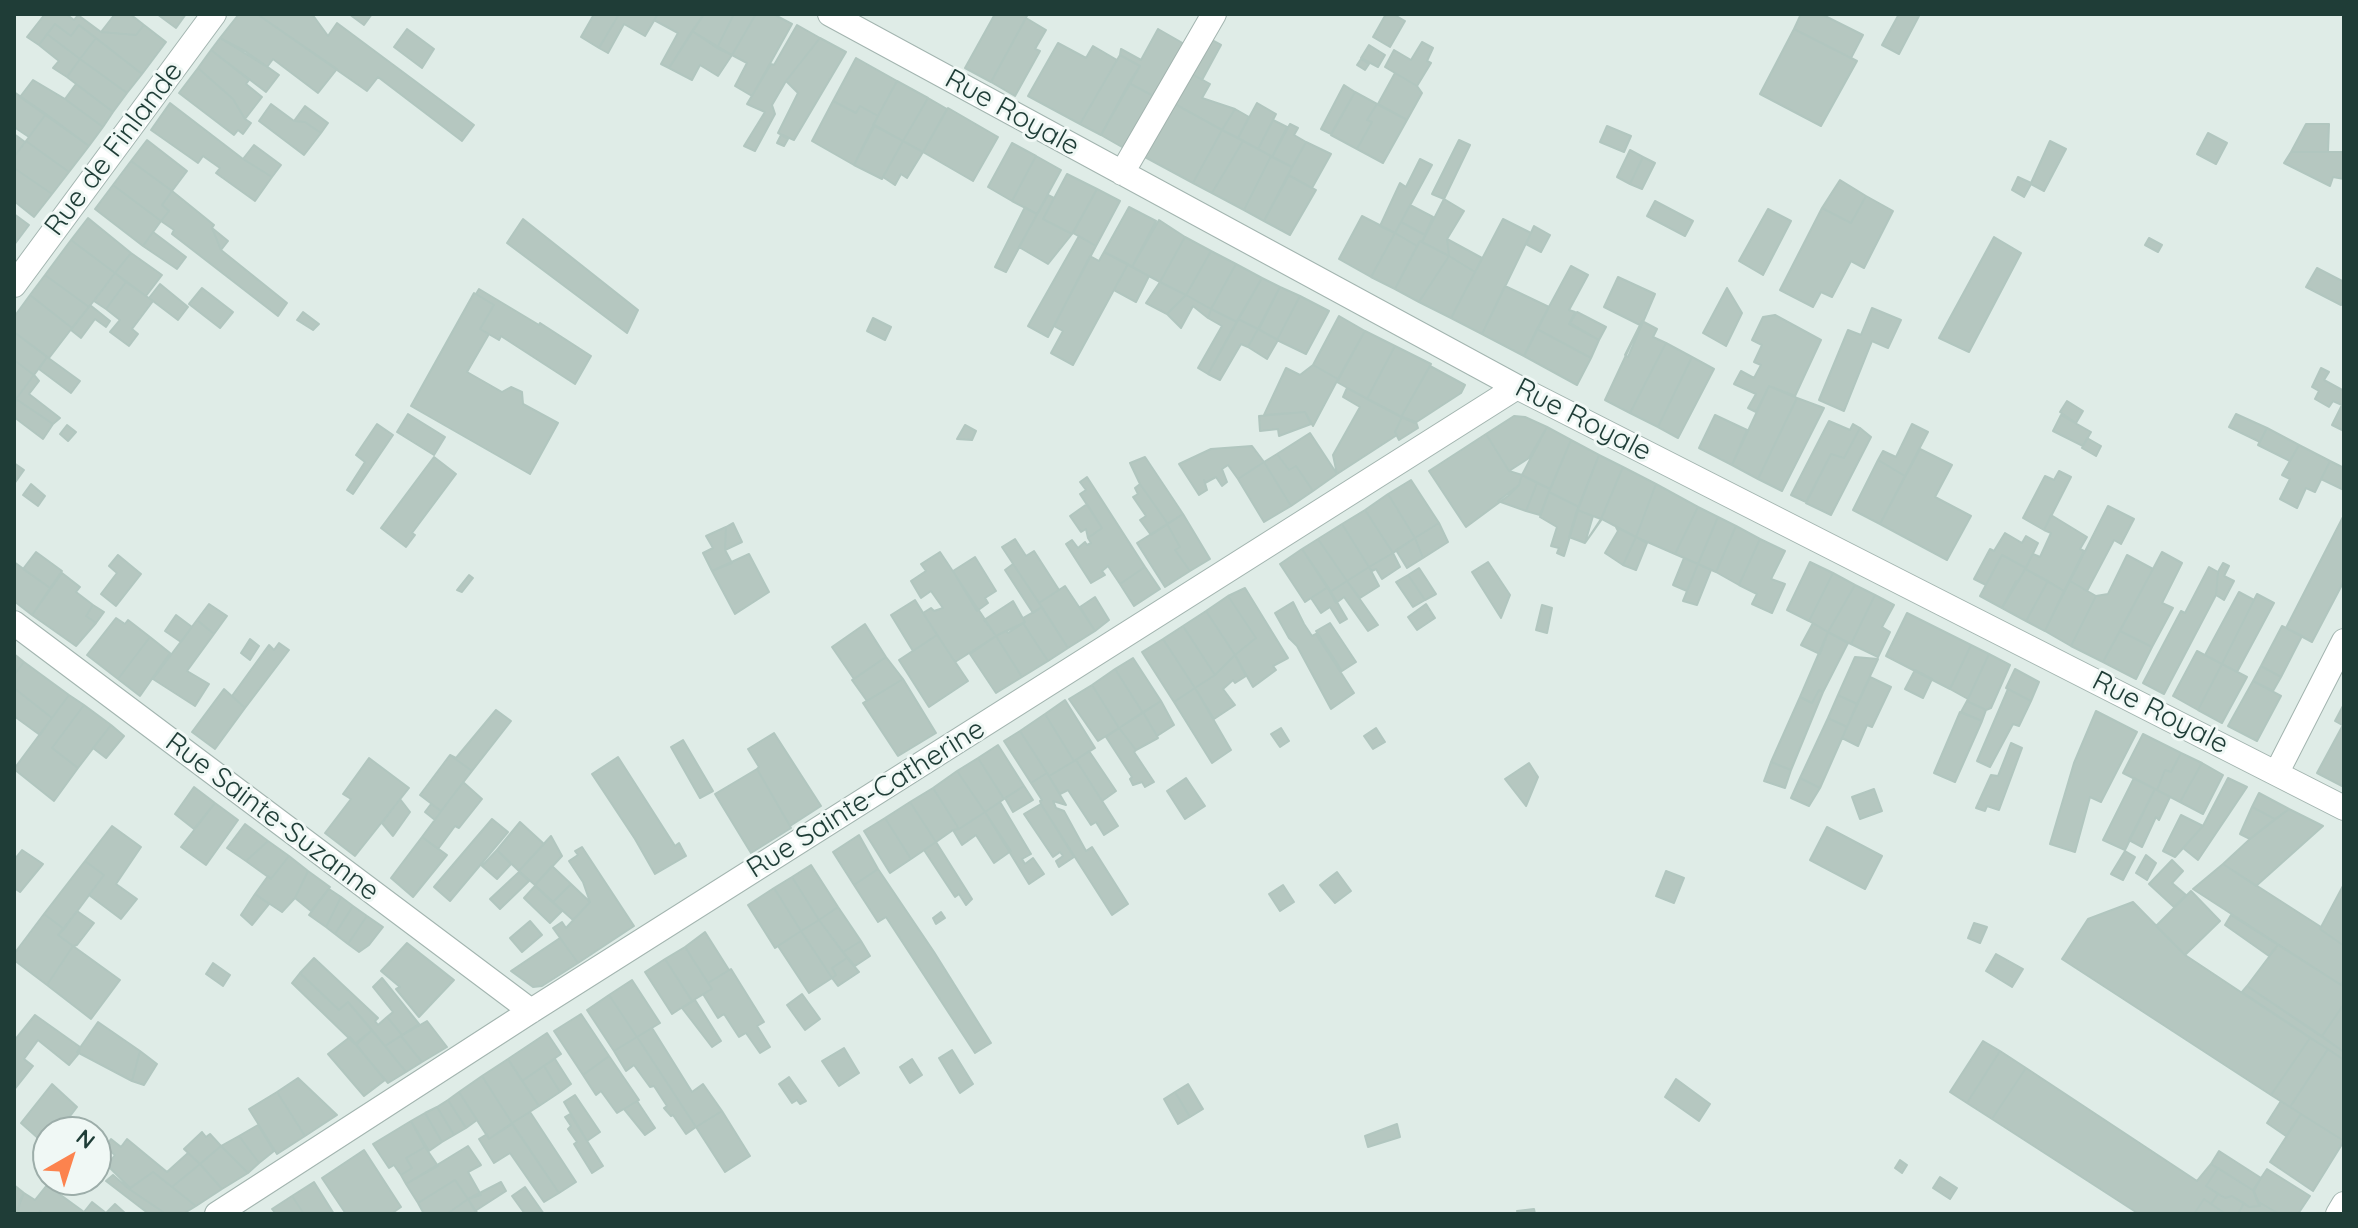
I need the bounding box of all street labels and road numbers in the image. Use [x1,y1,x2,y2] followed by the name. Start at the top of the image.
[38,56,190,242] street label: Rue de Finlande
[939,62,1085,164] street label: Rue Royale
[1509,371,1657,469] street label: Rue Royale
[2086,664,2234,762] street label: Rue Royale
[741,712,991,886] street label: Rue Sainte-Catherine
[158,726,386,908] street label: Rue Sainte-Suzanne

